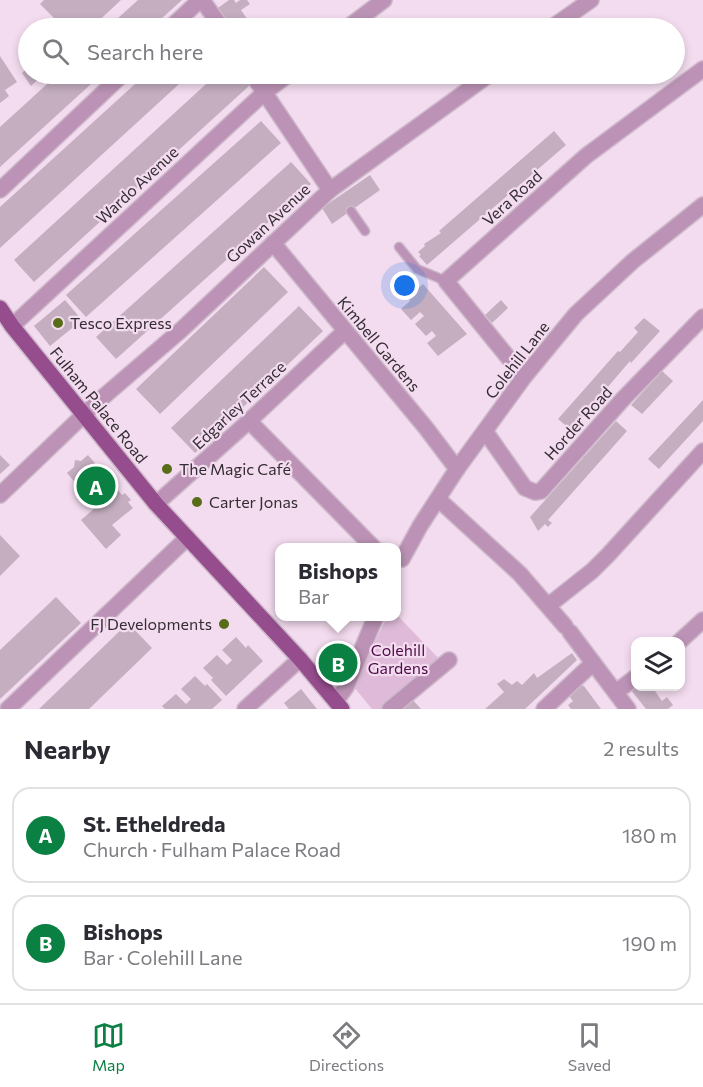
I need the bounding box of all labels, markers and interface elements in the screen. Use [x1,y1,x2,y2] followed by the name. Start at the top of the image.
[18,18,685,84] search box
[39,35,72,68] icon: search
[87,38,203,65] text: Search here
[92,142,182,227] street label: Wardo Avenue
[478,166,545,229] street label: Vera Road
[222,179,313,266] street label: Gowan Avenue
[390,271,419,300] your location
[334,292,425,395] street label: Kimbell Gardens
[70,313,172,332] place label: Tesco Express
[51,316,65,330] marker: Tesco Express
[481,317,553,402] street label: Colehill Lane
[47,343,152,467] street label: Fulham Palace Road
[188,357,289,453] street label: Edgarley Terrace
[540,382,616,463] street label: Horder Road
[179,459,291,478] place label: The Magic Café
[160,462,174,476] marker: The Magic Café
[76,464,116,508] pin: A
[209,492,298,511] place label: Carter Jonas
[190,495,204,509] marker: Carter Jonas
[275,543,401,621] popup
[298,557,378,584] text: Bishops
[298,584,329,608] text: Bar
[90,614,212,633] place label: FJ Developments
[217,617,231,631] marker: FJ Developments
[631,637,685,691] map controls
[631,637,685,691] button: layers
[318,640,358,686] pin: B
[368,640,428,677] park label: Colehill Gardens
[24,733,111,764] text: Nearby
[603,736,679,760] text: 2 results
[83,810,226,837] text: St. Etheldreda
[38,823,53,847] text: A
[622,823,677,847] text: 180 m
[83,837,341,861] text: Church · Fulham Palace Road
[83,918,163,945] text: Bishops
[39,931,52,955] text: B
[622,931,677,955] text: 190 m
[83,945,243,969] text: Bar · Colehill Lane
[92,1019,125,1074] tab: Map
[309,1019,384,1074] tab: Directions
[568,1019,611,1074] tab: Saved

